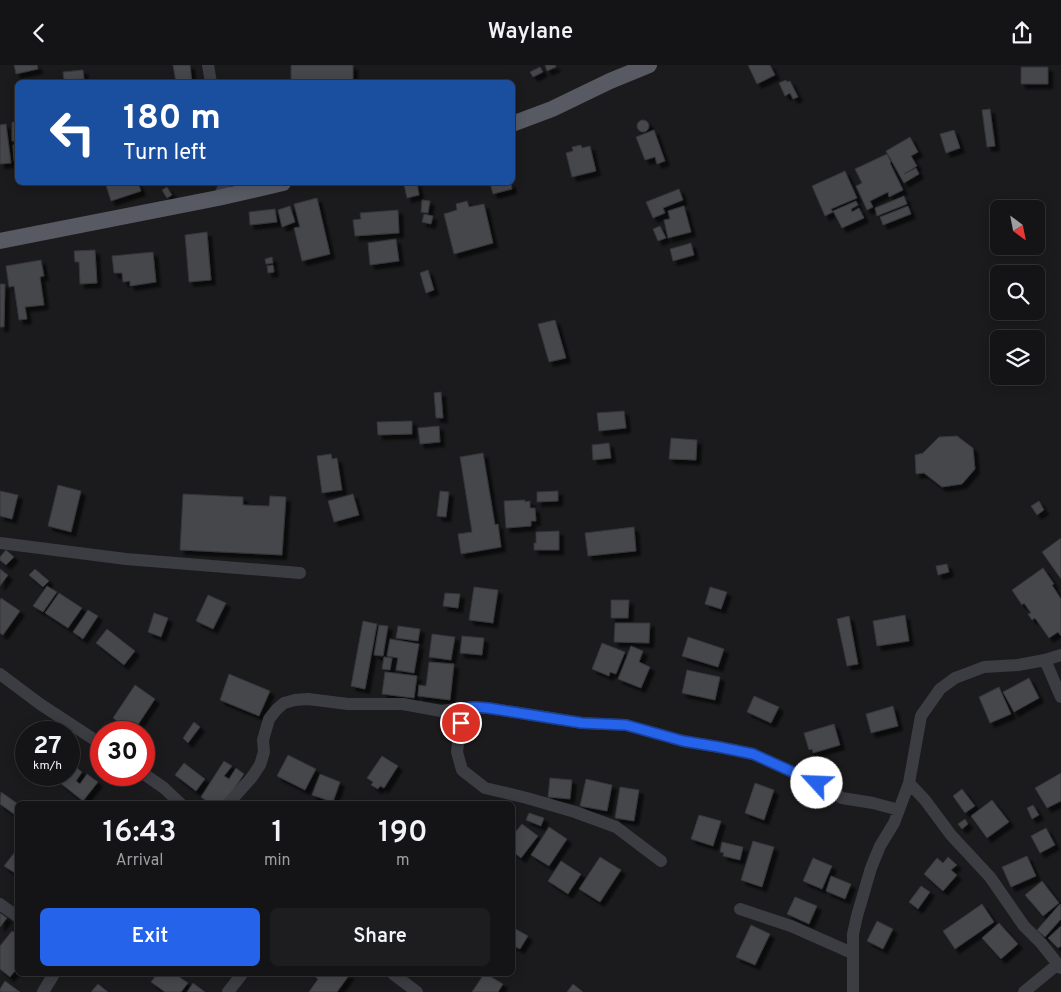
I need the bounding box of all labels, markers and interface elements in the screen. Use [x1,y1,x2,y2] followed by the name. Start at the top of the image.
[25,19,53,47] icon: back
[488,19,573,46] text: Waylane
[1008,19,1036,47] icon: share
[123,97,221,141] text: 180 m
[40,100,105,165] icon: left
[123,140,206,167] text: Turn left
[990,200,1045,255] north arrow
[990,200,1045,385] map controls
[990,265,1045,320] button: search
[990,330,1045,385] button: layers
[440,702,482,744] pin
[447,709,475,737] icon: arrive
[90,721,155,786] speed limit sign: 30
[33,731,62,763] text: 27
[790,756,842,808] position arrow
[33,758,62,774] text: km/h
[102,815,177,852] text: 16:43
[271,815,283,852] text: 1
[378,815,428,852] text: 190
[116,851,163,871] text: Arrival
[264,851,291,871] text: min
[396,851,410,871] text: m
[40,908,260,966] button: Exit
[270,908,490,966] button: Share

